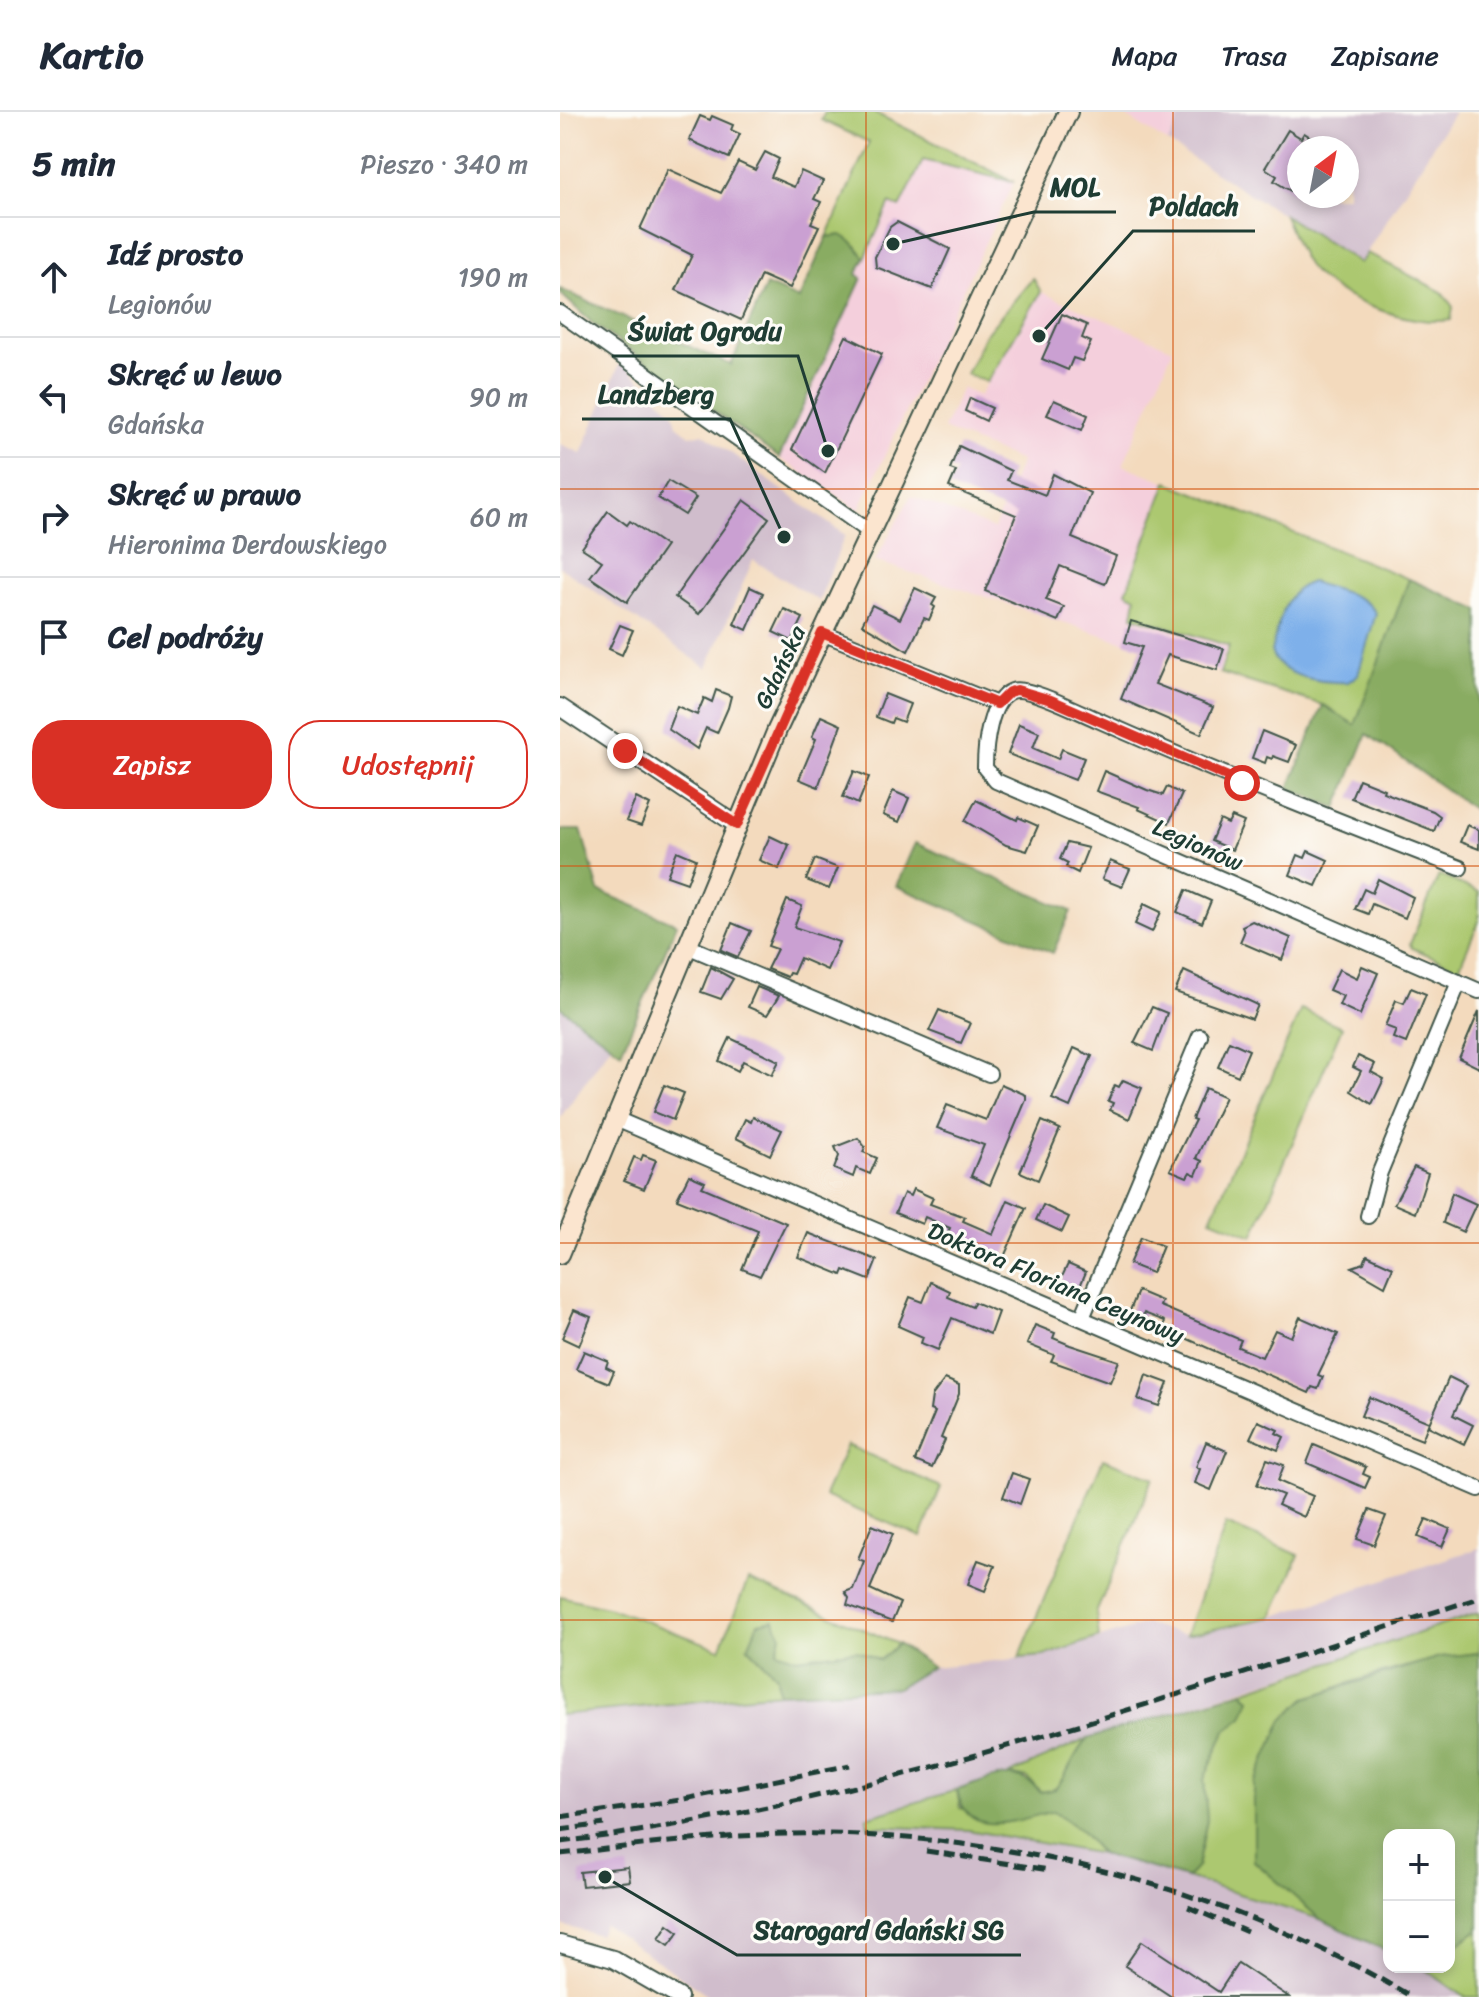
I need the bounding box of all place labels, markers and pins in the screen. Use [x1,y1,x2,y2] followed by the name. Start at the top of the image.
[1034,162,1116,212] callout: MOL
[1133,181,1255,231] callout: Poldach
[612,306,798,356] callout: Świat Ogrodu
[582,369,730,419] callout: Landzberg
[737,1905,1021,1955] callout: Starogard Gdański SG

